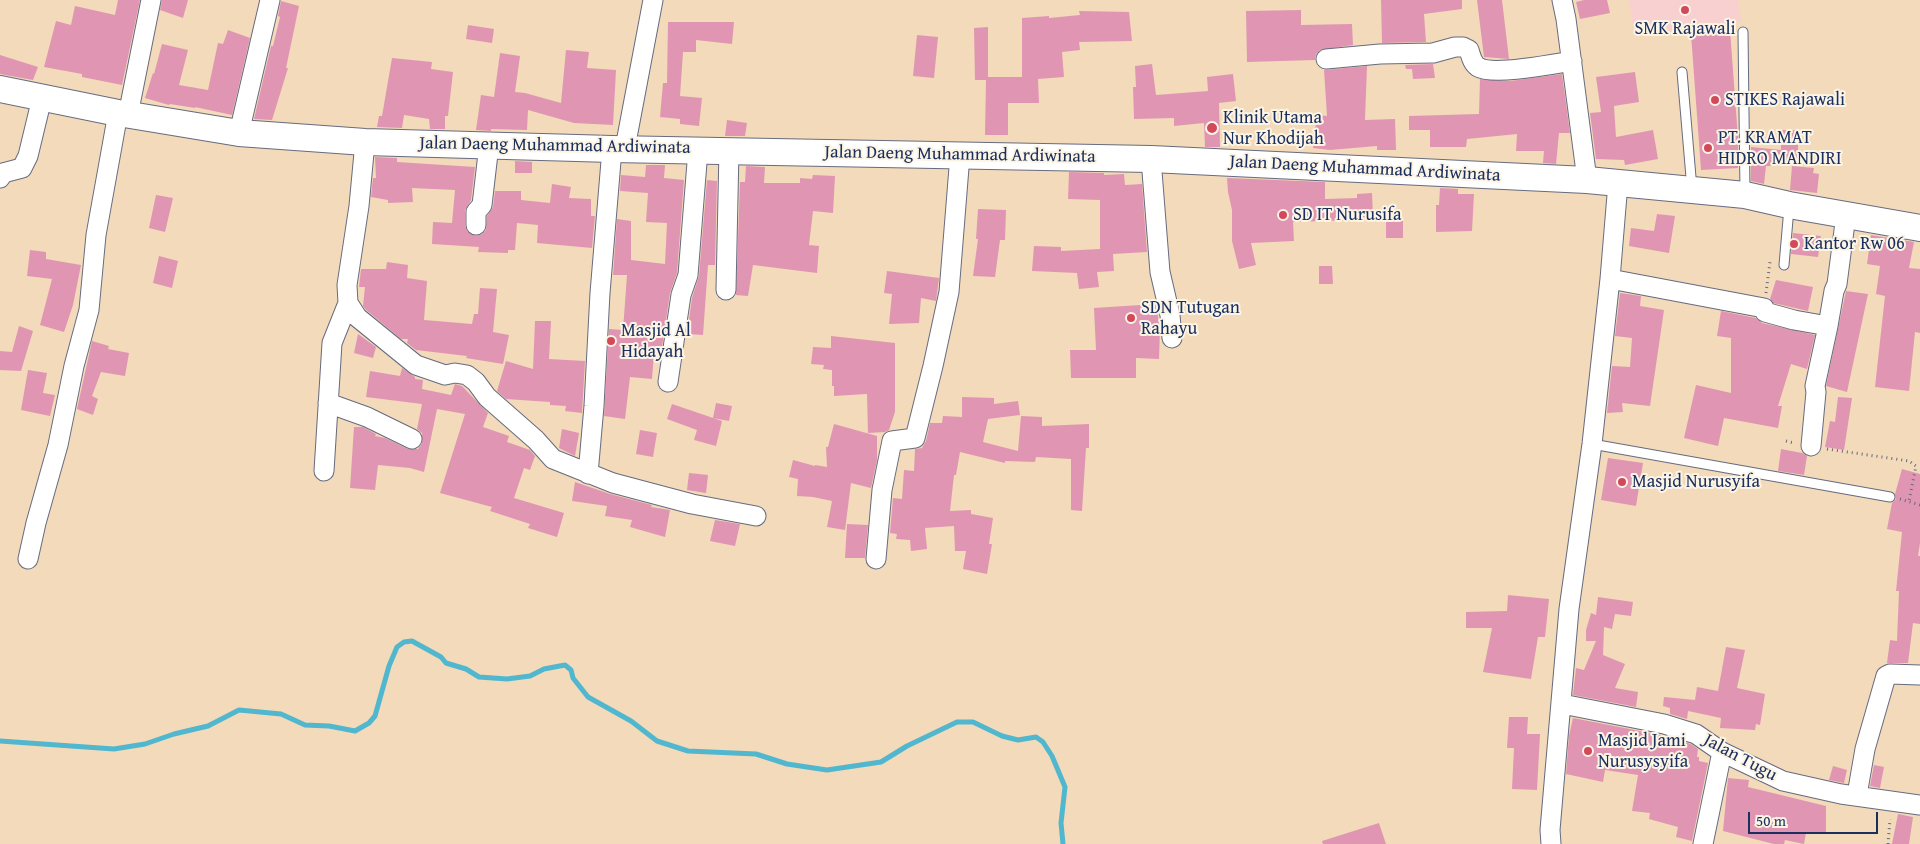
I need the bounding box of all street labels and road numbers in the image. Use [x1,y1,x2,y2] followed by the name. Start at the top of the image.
[419,133,691,159] street label: Jalan Daeng Muhammad Ardiwinata
[824,142,1096,168] street label: Jalan Daeng Muhammad Ardiwinata
[1229,151,1501,187] street label: Jalan Daeng Muhammad Ardiwinata
[1699,730,1781,786] street label: Jalan Tugu

